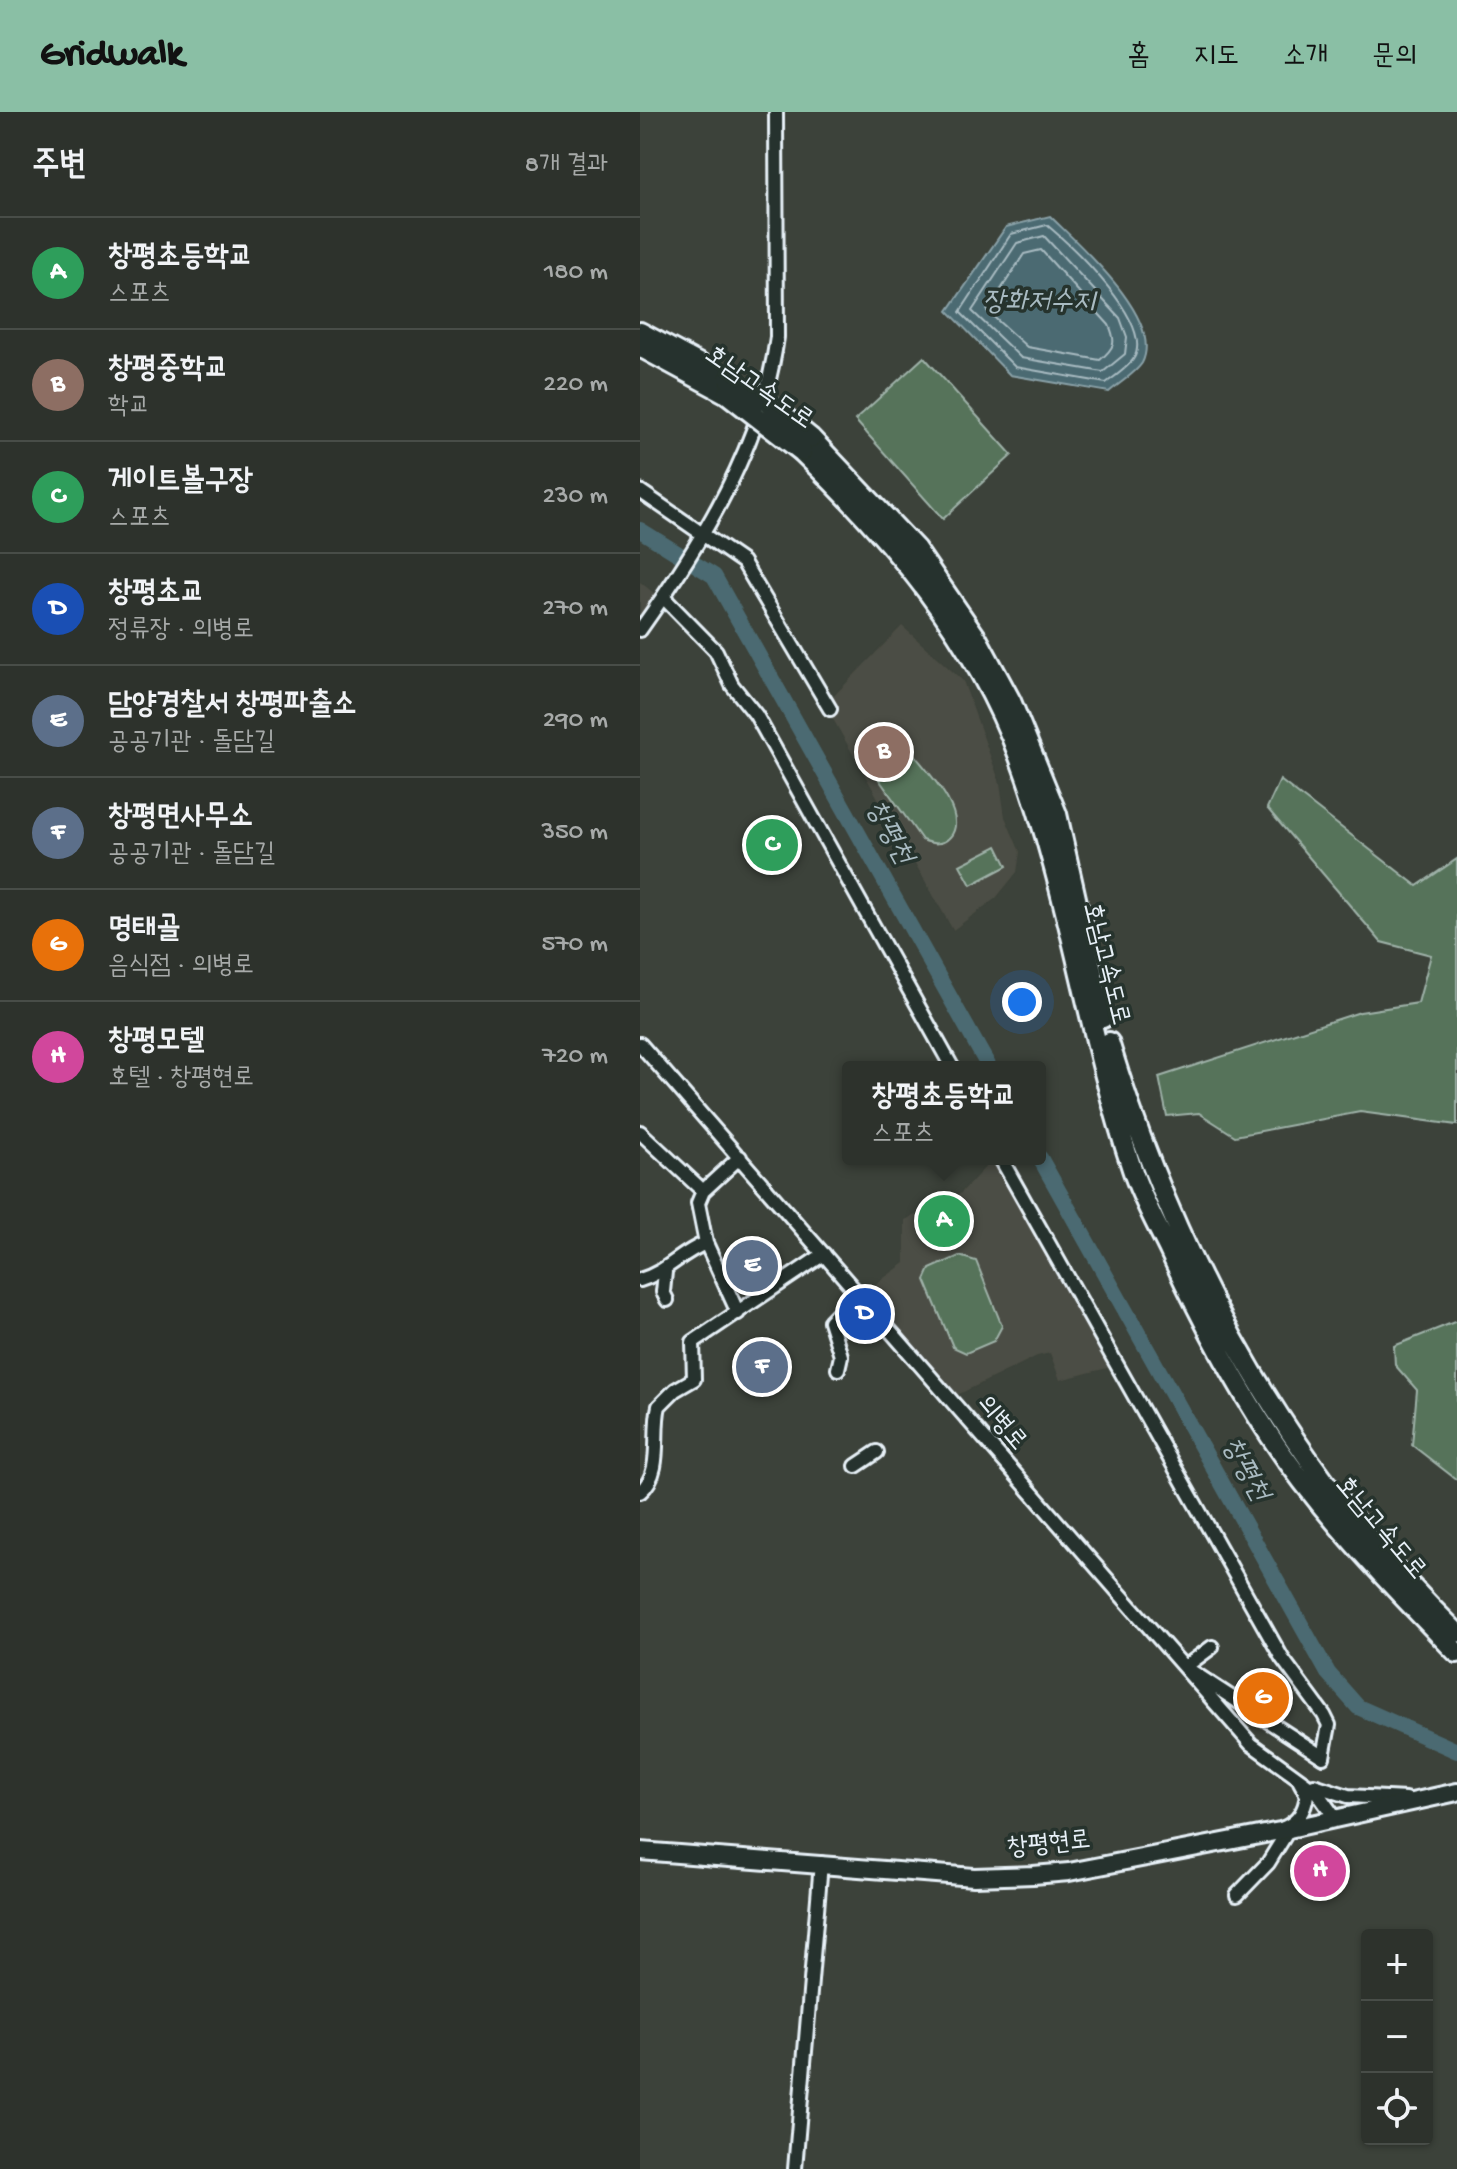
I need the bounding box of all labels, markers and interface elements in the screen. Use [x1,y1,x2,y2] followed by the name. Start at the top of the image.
[40,34,184,78] text: Gridwalk
[1127,41,1150,74] text: 홈
[1194,41,1239,74] text: 지도
[1283,41,1328,74] text: 소개
[1372,41,1417,74] text: 문의
[32,147,87,187] text: 주변
[525,151,608,182] text: 8개 결과
[108,241,253,276] text: 창평초등학교
[50,258,66,289] text: A
[544,258,608,289] text: 180 m
[108,280,171,311] text: 스포츠
[983,287,1098,320] water label: 장화저수지
[698,340,818,438] street label: 호남고속도로
[108,353,229,388] text: 창평중학교
[51,370,65,401] text: B
[543,370,608,401] text: 220 m
[108,392,150,423] text: 학교
[108,465,253,500] text: 게이트볼구장
[51,482,65,513] text: C
[542,482,608,513] text: 230 m
[108,504,171,535] text: 스포츠
[108,577,205,612] text: 창평초교
[50,594,66,625] text: D
[542,594,608,625] text: 270 m
[108,616,254,647] text: 정류장 · 의병로
[108,689,357,724] text: 담양경찰서 창평파출소
[50,706,66,737] text: E
[543,706,608,737] text: 290 m
[858,722,910,782] pin: B
[108,728,275,759] text: 공공기관 · 돌담길
[857,795,920,873] water label: 창평천
[108,801,253,836] text: 창평면사무소
[746,815,798,875] pin: C
[51,818,65,849] text: F
[541,818,608,849] text: 350 m
[108,840,275,871] text: 공공기관 · 돌담길
[1074,899,1134,1029] street label: 호남고속도로
[108,913,180,948] text: 명태골
[50,930,66,961] text: G
[541,930,608,961] text: 570 m
[108,952,254,983] text: 음식점 · 의병로
[1002,982,1042,1022] your location
[108,1025,205,1060] text: 창평모텔
[51,1042,65,1073] text: H
[542,1042,608,1073] text: 720 m
[842,1061,1046,1165] popup
[108,1064,254,1095] text: 호텔 · 창평현로
[872,1081,1016,1116] text: 창평초등학교
[872,1120,934,1151] text: 스포츠
[918,1191,970,1251] pin: A
[726,1236,778,1296] pin: E
[839,1284,891,1344] pin: D
[736,1337,788,1397] pin: F
[968,1390,1032,1458] street label: 의병로
[1213,1432,1276,1510] water label: 창평천
[1327,1471,1431,1587] street label: 호남고속도로
[1237,1668,1289,1728] pin: G
[1006,1826,1092,1866] street label: 창평현로
[1294,1841,1346,1901] pin: H
[1361,1929,1433,2145] map controls
[1361,1929,1433,2001] button: +
[1361,2001,1433,2073] button: −
[1361,2073,1433,2145] button: locate

